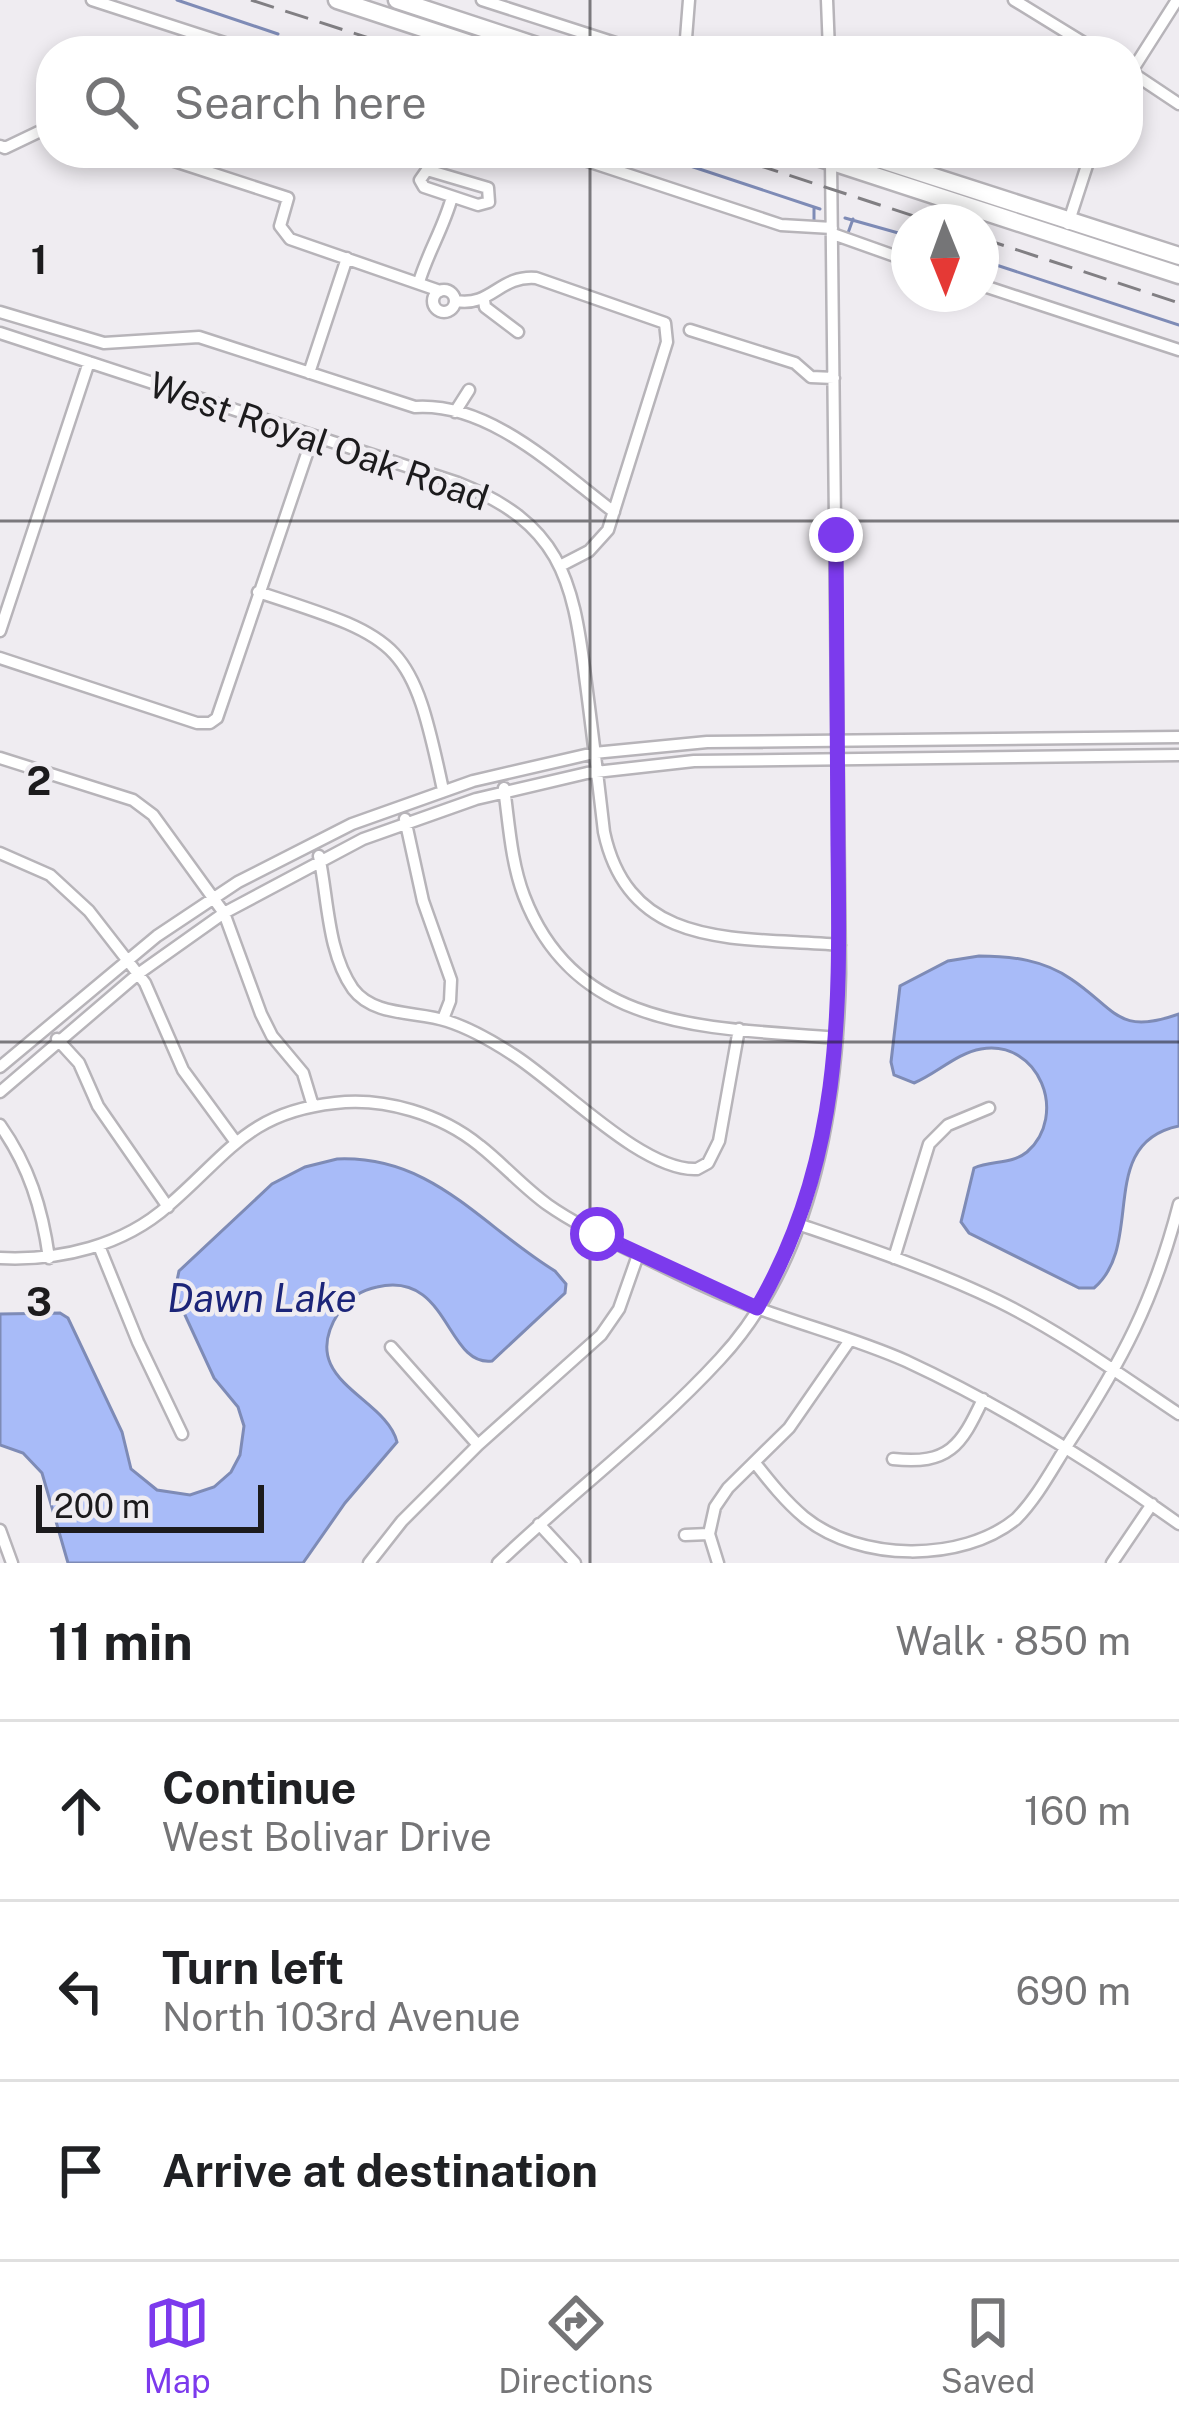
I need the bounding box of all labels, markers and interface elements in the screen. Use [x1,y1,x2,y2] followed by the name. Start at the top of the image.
[36,36,1143,168] search box
[78,69,144,135] icon: search
[174,76,427,129] text: Search here
[891,204,999,312] north arrow
[31,237,47,283] text: 1
[144,363,494,519] street label: West Royal Oak Road
[809,508,863,562] route end
[27,758,51,804] text: 2
[570,1207,624,1261] route start
[167,1275,357,1321] water label: Dawn Lake
[26,1279,52,1325] text: 3
[36,1479,264,1532] scale bar
[54,1487,150,1525] text: 200 m
[48,1612,193,1671] text: 11 min
[895,1618,1131,1664] text: Walk · 850 m
[162,1761,356,1814] text: Continue
[48,1778,114,1844] icon: ahead
[1024,1788,1131,1834] text: 160 m
[162,1814,492,1860] text: West Bolivar Drive
[162,1941,344,1994] text: Turn left
[48,1958,114,2024] icon: left
[1016,1968,1131,2014] text: 690 m
[162,1994,521,2040] text: North 103rd Avenue
[48,2138,114,2204] icon: arrive
[162,2144,598,2197] text: Arrive at destination
[144,2290,211,2400] tab: Map
[498,2290,653,2400] tab: Directions
[941,2290,1035,2400] tab: Saved

